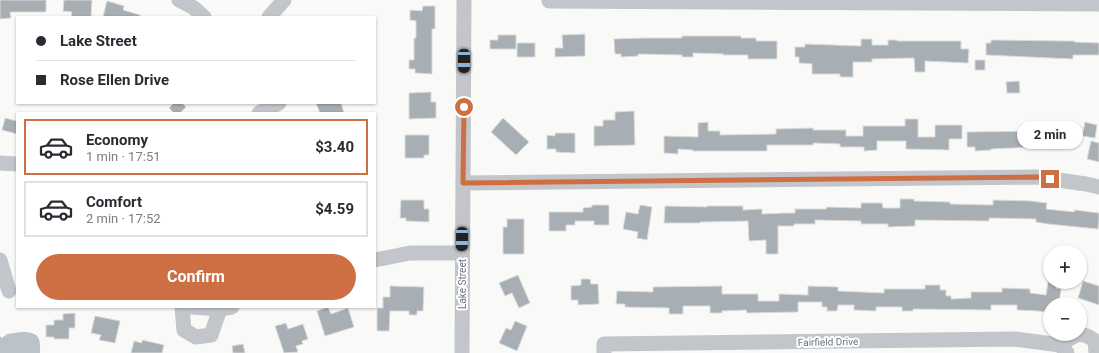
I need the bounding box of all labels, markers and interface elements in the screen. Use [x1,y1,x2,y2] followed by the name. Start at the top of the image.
[60,32,137,50] text: Lake Street
[458,49,470,73] car
[60,71,169,89] text: Rose Ellen Drive
[455,98,473,116] route start
[1017,121,1083,149] callout: 2 min
[1034,127,1066,142] text: 2 min
[38,129,74,165] icon: car
[86,131,148,149] text: Economy
[315,138,354,156] text: $3.40
[86,149,161,164] text: 1 min · 17:51
[1041,170,1059,188] route end
[38,191,74,227] icon: car
[86,193,142,211] text: Comfort
[315,200,354,218] text: $4.59
[86,211,161,226] text: 2 min · 17:52
[456,227,468,251] car
[1043,245,1087,341] map controls
[1043,245,1087,289] button: +
[36,254,356,300] button: Confirm
[457,259,468,309] street label: Lake Street
[1043,297,1087,341] button: −
[798,336,858,348] street label: Fairfield Drive

